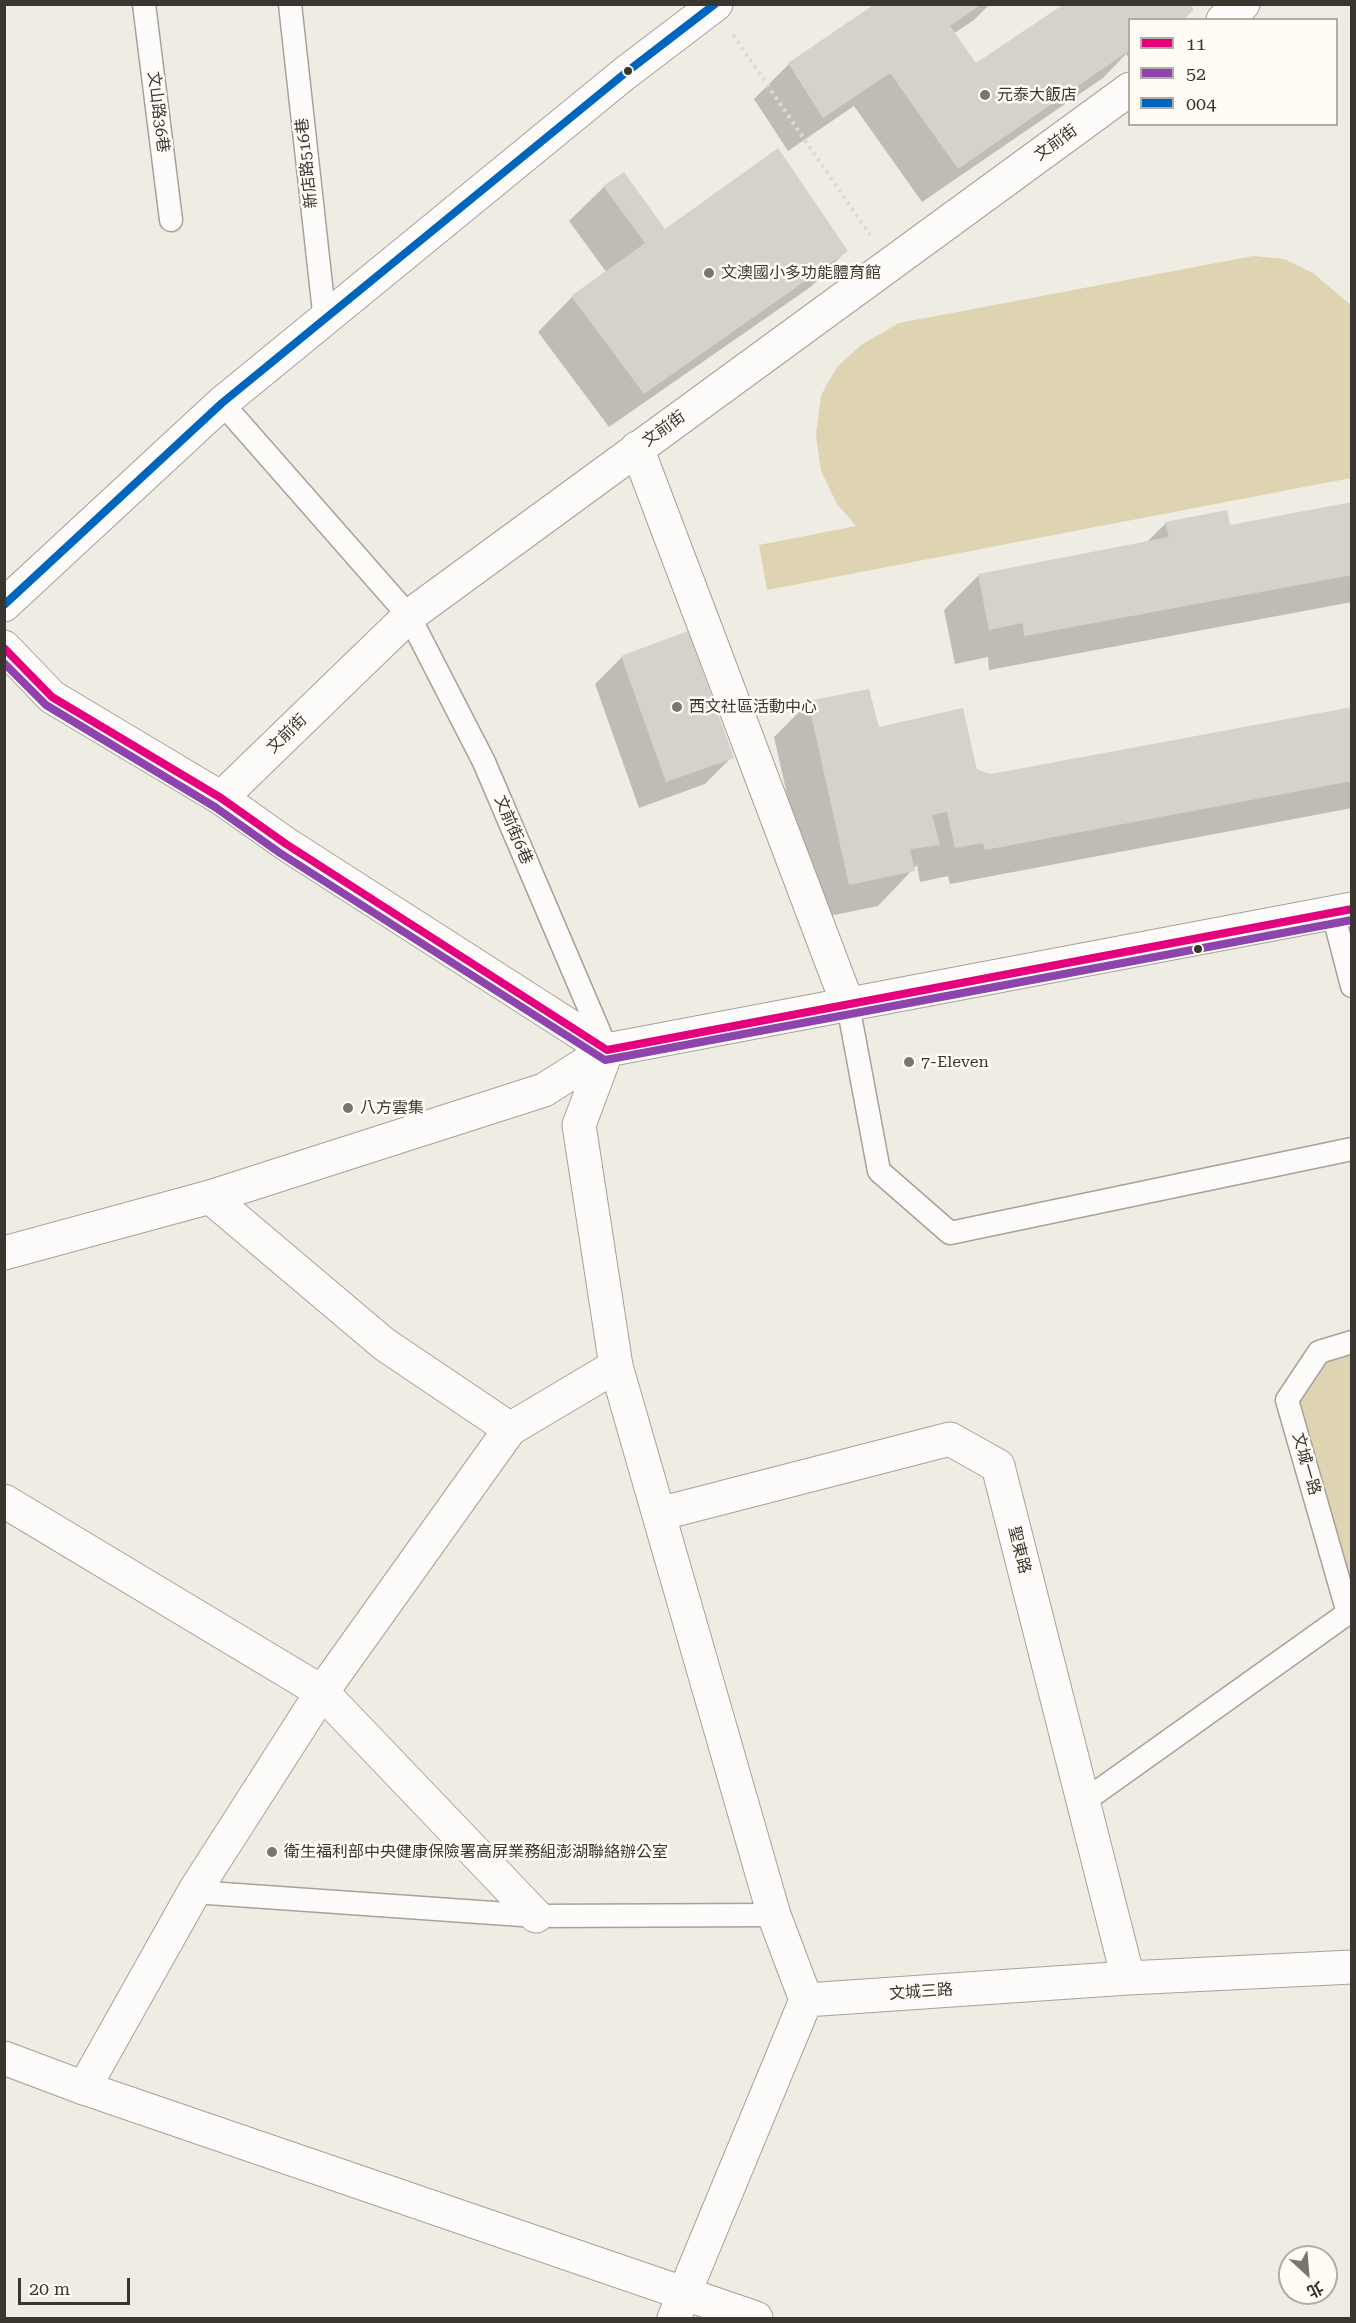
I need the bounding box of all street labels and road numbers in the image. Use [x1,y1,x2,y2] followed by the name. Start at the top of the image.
[143,70,173,154] street label: 文山路36巷
[293,117,321,209] street label: 新店路516巷
[1031,121,1081,165] street label: 文前街
[639,407,689,451] street label: 文前街
[263,710,311,758] street label: 文前街
[490,793,536,867] street label: 文前街6巷
[1288,1431,1324,1497] street label: 文城一路
[1004,1524,1034,1576] street label: 聖東路
[888,1980,954,2004] street label: 文城三路

